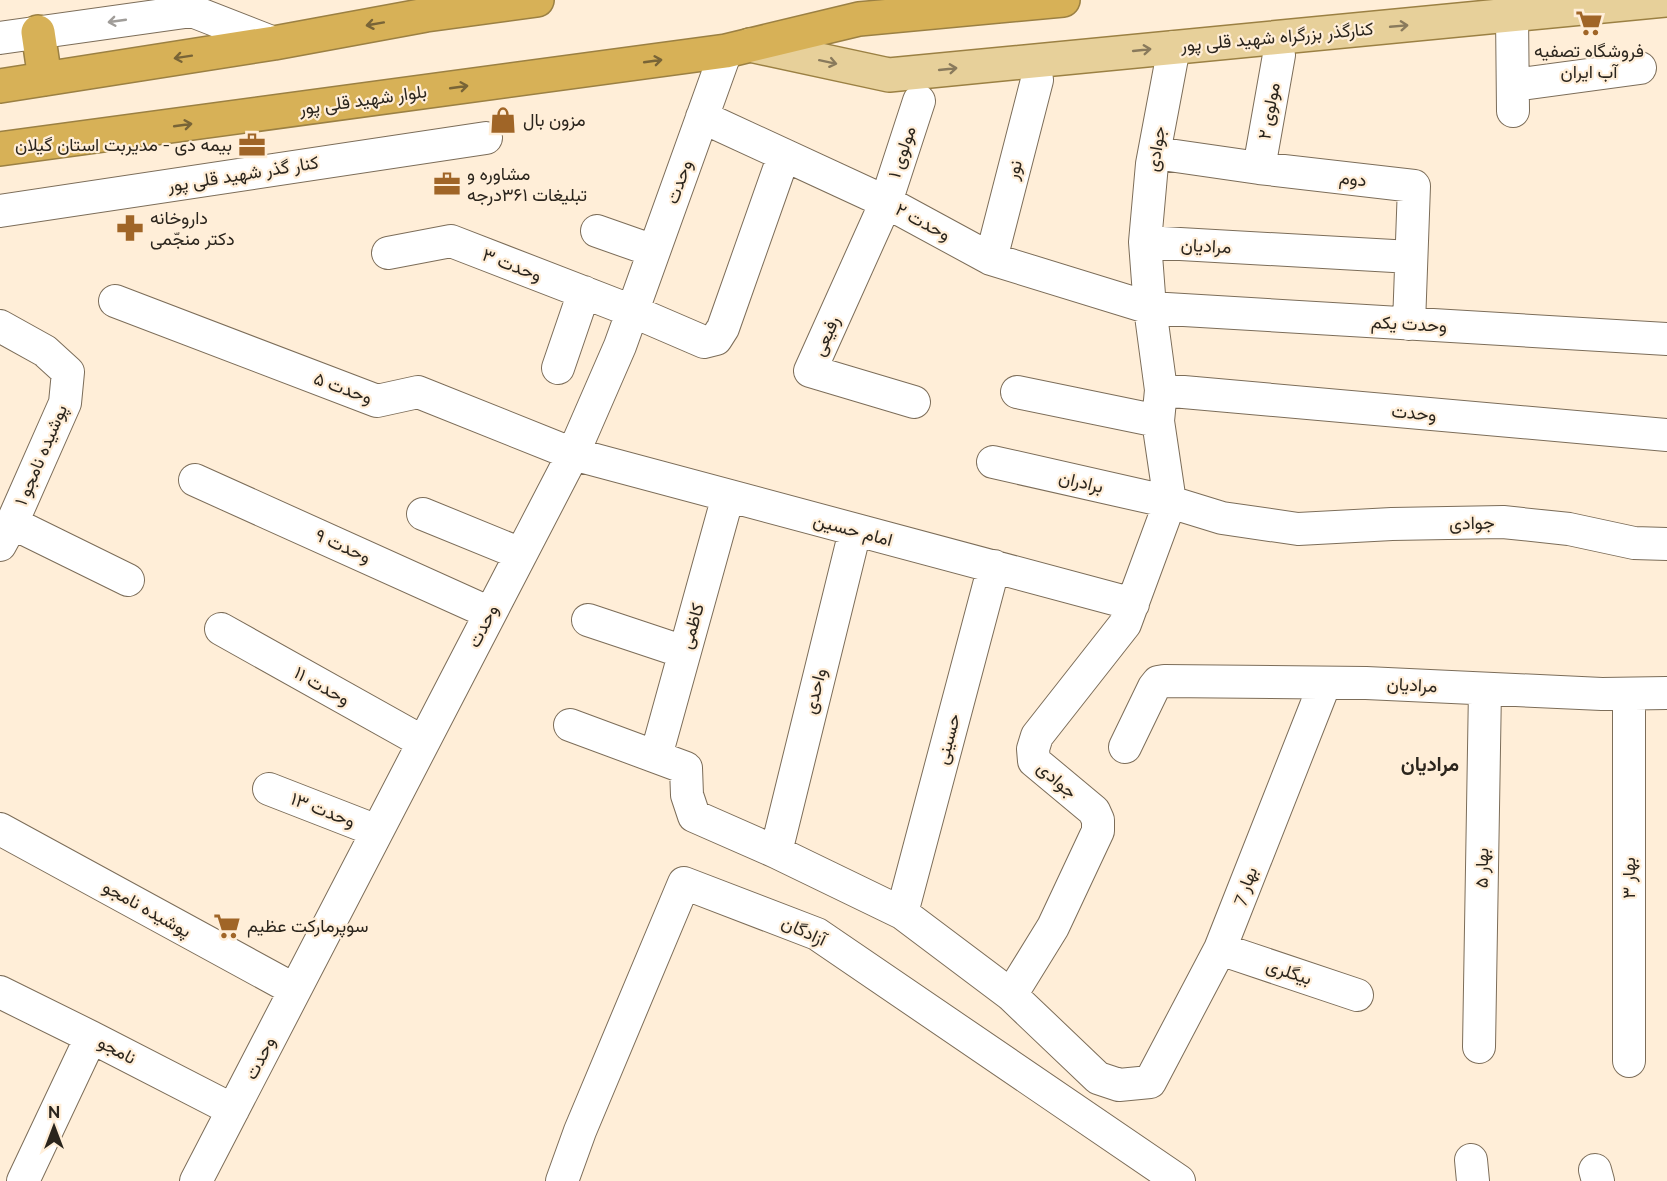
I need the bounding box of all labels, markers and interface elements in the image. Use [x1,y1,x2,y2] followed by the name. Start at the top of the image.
[1574,8,1604,38] supermarket icon: فروشگاه تصفیه آب ایران
[108,16,128,27] one-way arrow
[1179,18,1375,57] street label: کنارگذر بزرگراه شهید قلی پور
[366,19,385,30] one-way arrow
[1388,20,1408,31] one-way arrow
[1534,40,1644,83] place label: فروشگاه تصفیه آب ایران
[1131,44,1151,55] one-way arrow
[174,52,193,63] one-way arrow
[642,56,662,67] one-way arrow
[818,56,837,68] one-way arrow
[937,63,957,74] one-way arrow
[297,80,428,121] street label: بلوار شهید قلی پور
[1253,81,1285,141] street label: مولوی ۲
[449,82,469,93] one-way arrow
[488,105,518,135] shop icon: مزون بال
[523,109,586,131] place label: مزون بال
[172,119,192,130] one-way arrow
[883,123,921,181] street label: مولوی ۱
[1142,125,1170,173] street label: جوادی
[237,130,267,160] office icon: بیمه دی - مدیربت استان گیلان
[15,134,232,156] place label: بیمه دی - مدیربت استان گیلان
[165,151,320,198] street label: کنار گذر شهید قلی پور
[661,157,697,207] street label: وحدت
[1001,158,1027,183] street label: نور
[467,163,587,206] place label: مشاوره و تبلیغات ۳۶۱درجه
[1338,166,1368,193] street label: دوم
[432,169,462,199] office icon: مشاوره و تبلیغات ۳۶۱درجه
[892,198,954,246] street label: وحدت ۲
[150,207,235,250] place label: داروخانه دکتر منجّمی
[115,213,145,243] pharmacy icon: داروخانه دکتر منجّمی
[1180,234,1232,258] street label: مرادیان
[479,244,545,286] street label: وحدت ۳
[1370,311,1448,338] street label: وحدت یکم
[807,312,845,360] street label: رفیعی
[311,367,375,409] street label: وحدت ۵
[1390,400,1438,426] street label: وحدت
[10,401,73,509] street label: پوشیده نامجو ۱
[1057,466,1105,498] street label: برادران
[811,509,895,552] street label: امام حسین
[1449,512,1495,534] street label: جوادی
[312,524,374,568] street label: وحدت ۹
[463,601,503,651] street label: وحدت
[675,601,709,651] street label: کاظمی
[290,662,354,710] street label: وحدت ۱۱
[799,666,831,716] street label: واحدی
[1386,673,1438,697] street label: مرادیان
[931,711,965,767] street label: حسینی
[1401,752,1459,777] district label: مرادیان
[1033,757,1081,803] street label: جوادی
[288,788,358,832] street label: وحدت ۱۳
[1471,848,1493,888] street label: بهار ۵
[1618,857,1640,899] street label: بهار ۳
[1228,864,1262,908] street label: بهار 7
[99,876,195,943] street label: پوشیده نامجو
[212,911,242,941] supermarket icon: سوپرمارکت عظیم
[778,911,831,952] street label: آزادگان
[247,915,369,938] place label: سوپرمارکت عظیم
[1264,954,1314,990] street label: بیگلری
[94,1031,140,1069] street label: نامجو
[240,1033,280,1083] street label: وحدت
[24,1097,84,1157] north arrow
[48,1103,60,1122] text: N

